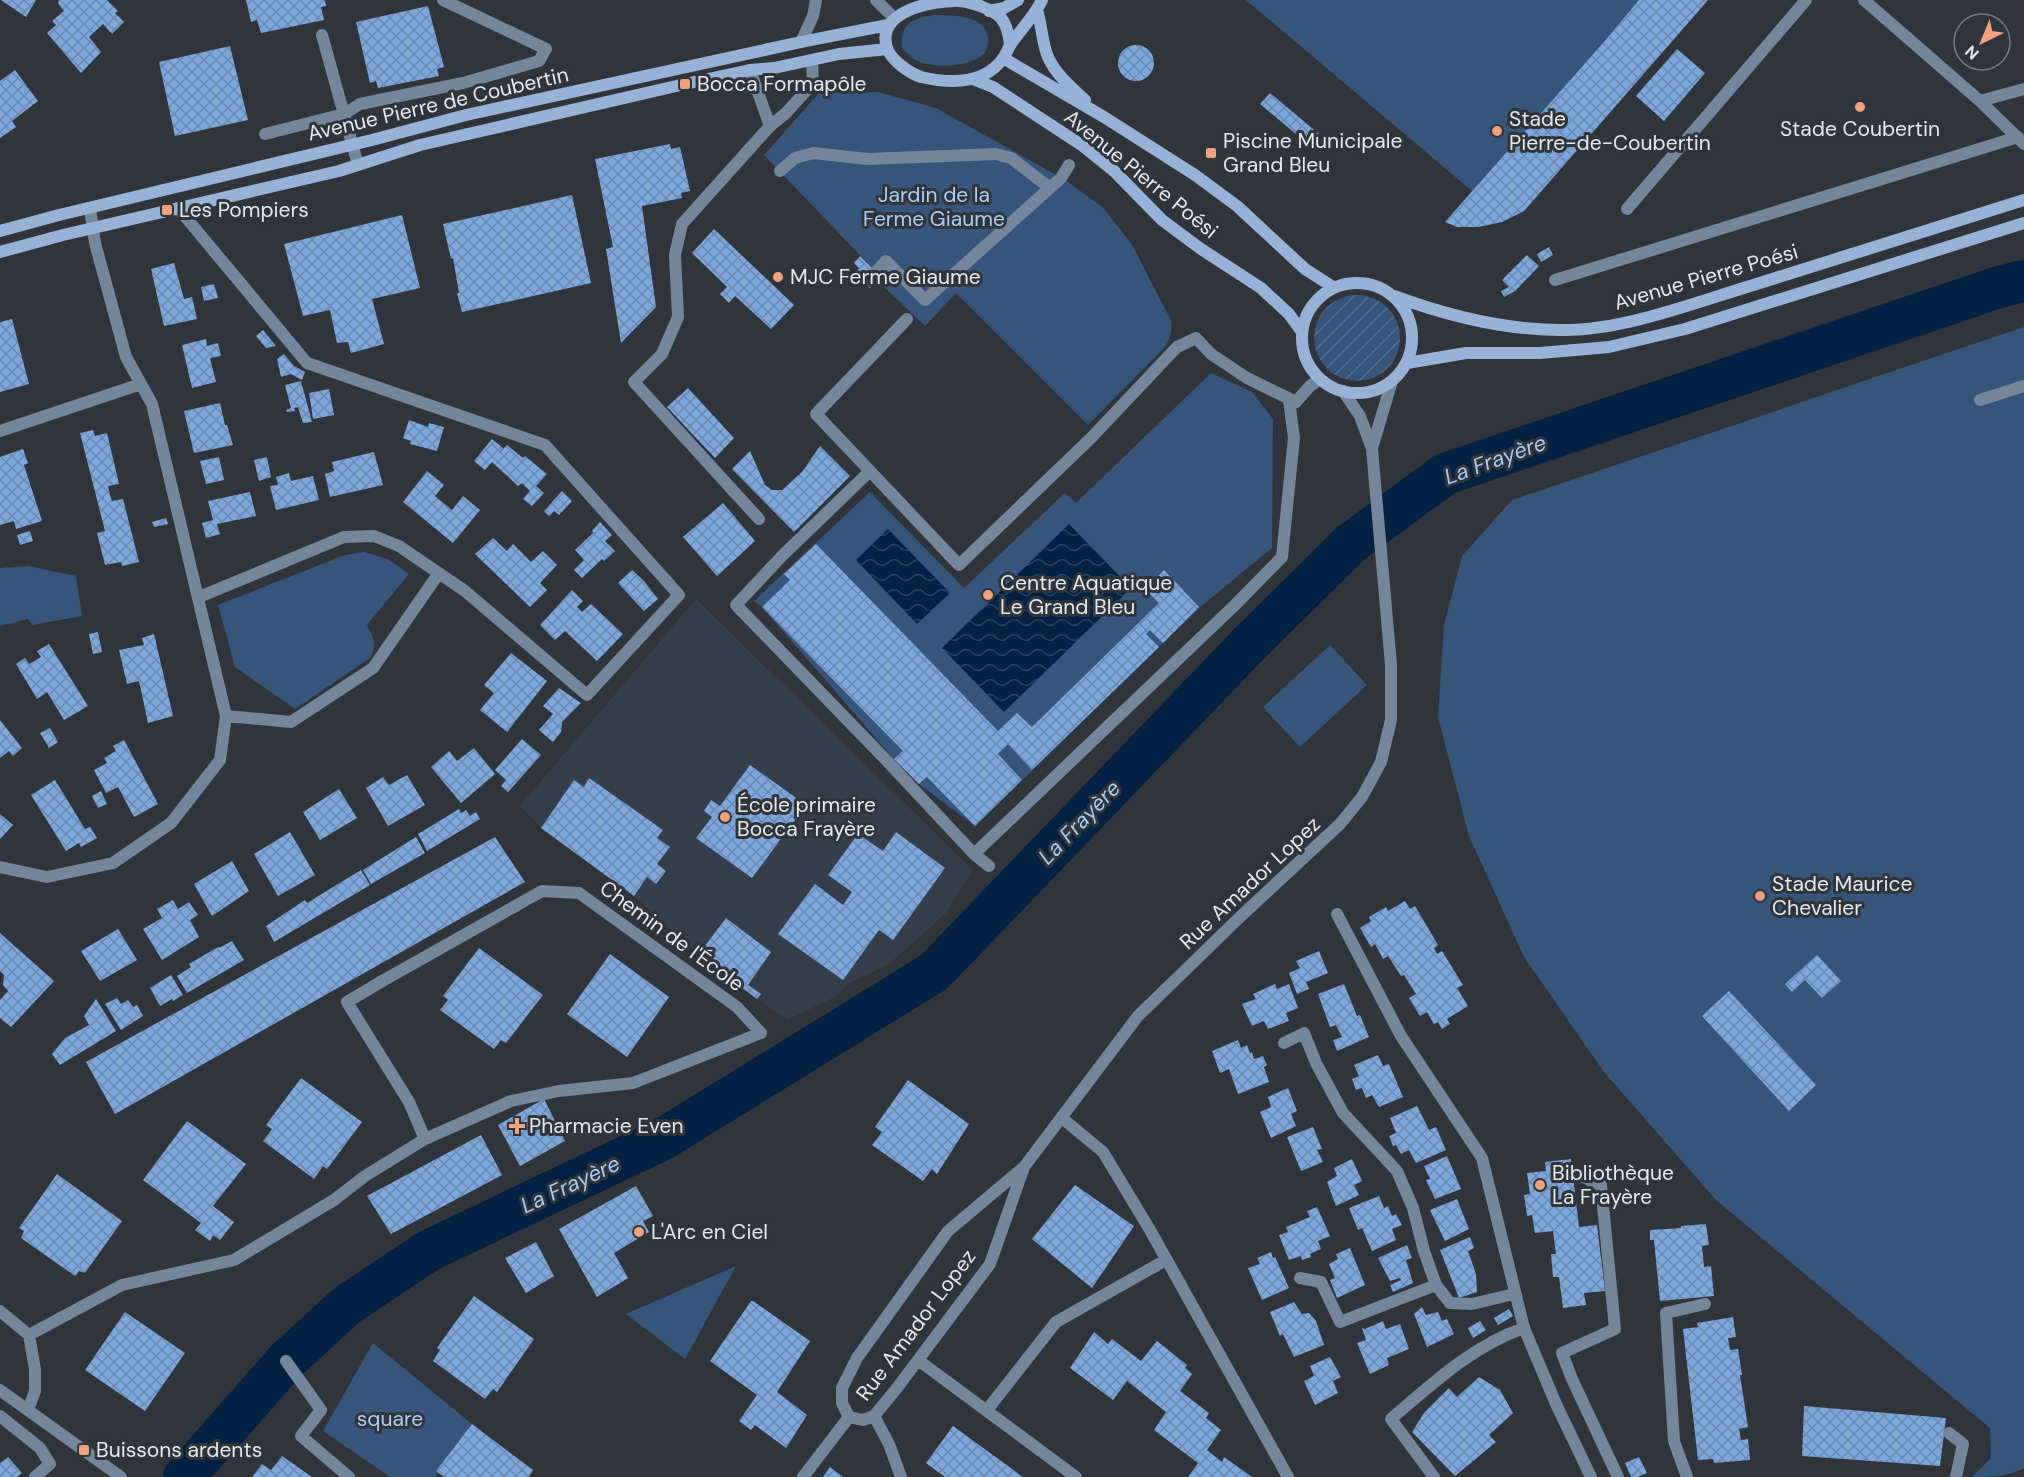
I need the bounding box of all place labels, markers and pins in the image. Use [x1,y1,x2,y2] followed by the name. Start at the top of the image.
[697,70,867,98] place label: Bocca Formapôle
[678,77,692,91] marker: Bocca Formapôle
[1853,100,1867,114] marker: Stade Coubertin
[1509,105,1711,157] place label: Stade Pierre-de-Coubertin
[1780,115,1940,143] place label: Stade Coubertin
[1490,124,1504,138] marker: Stade Pierre-de-Coubertin
[1223,127,1402,179] place label: Piscine Municipale Grand Bleu
[1204,146,1218,160] marker: Piscine Municipale Grand Bleu
[179,196,309,224] place label: Les Pompiers
[160,203,174,217] marker: Les Pompiers
[790,263,981,291] place label: MJC Ferme Giaume
[771,270,785,284] marker: MJC Ferme Giaume
[1000,569,1172,621] place label: Centre Aquatique Le Grand Bleu
[981,588,995,602] marker: Centre Aquatique Le Grand Bleu
[737,791,876,843] place label: École primaire Bocca Frayère
[718,810,732,824] marker: École primaire Bocca Frayère
[1772,870,1912,922] place label: Stade Maurice Chevalier
[1753,889,1767,903] marker: Stade Maurice Chevalier
[529,1112,684,1140] place label: Pharmacie Even
[510,1119,524,1133] marker: Pharmacie Even
[1552,1159,1674,1211] place label: Bibliothèque La Frayère
[1533,1178,1547,1192] marker: Bibliothèque La Frayère
[651,1218,768,1246] place label: L'Arc en Ciel
[632,1225,646,1239] marker: L'Arc en Ciel
[96,1436,262,1464] place label: Buissons ardents
[77,1443,91,1457] marker: Buissons ardents

